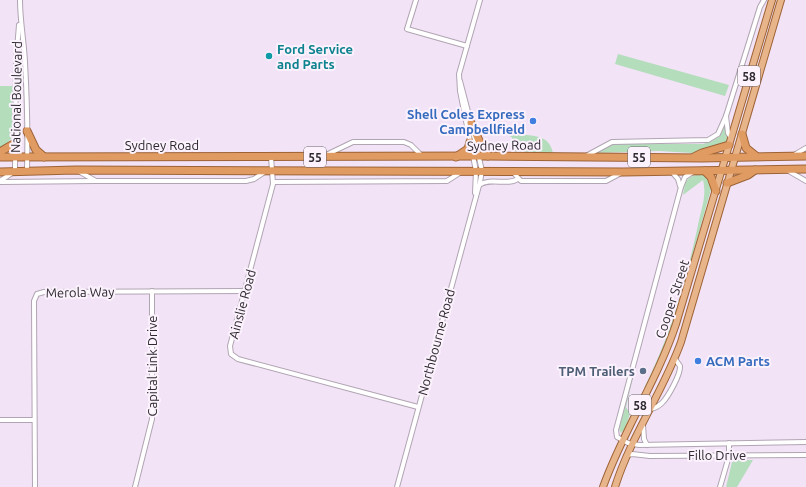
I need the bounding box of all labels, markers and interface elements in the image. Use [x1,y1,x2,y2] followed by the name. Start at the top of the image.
[8,41,24,153] street label: National Boulevard
[277,42,353,71] place label: Ford Service and Parts
[264,51,274,61] marker: Ford Service and Parts
[738,66,760,86] road number: 58
[407,107,525,136] place label: Shell Coles Express Campbellfield
[528,116,538,126] marker: Shell Coles Express Campbellfield
[467,137,541,153] street label: Sydney Road
[125,138,199,152] street label: Sydney Road
[304,147,326,167] road number: 55
[628,147,650,167] road number: 55
[653,258,691,340] street label: Cooper Street
[226,268,258,340] street label: Ainslie Road
[45,284,115,300] street label: Merola Way
[415,287,457,397] street label: Northbourne Road
[145,315,159,417] street label: Capital Link Drive
[706,354,770,368] place label: ACM Parts
[693,356,703,366] marker: ACM Parts
[558,364,635,378] place label: TPM Trailers
[638,366,648,376] marker: TPM Trailers
[629,395,651,415] road number: 58
[688,448,746,462] street label: Fillo Drive

